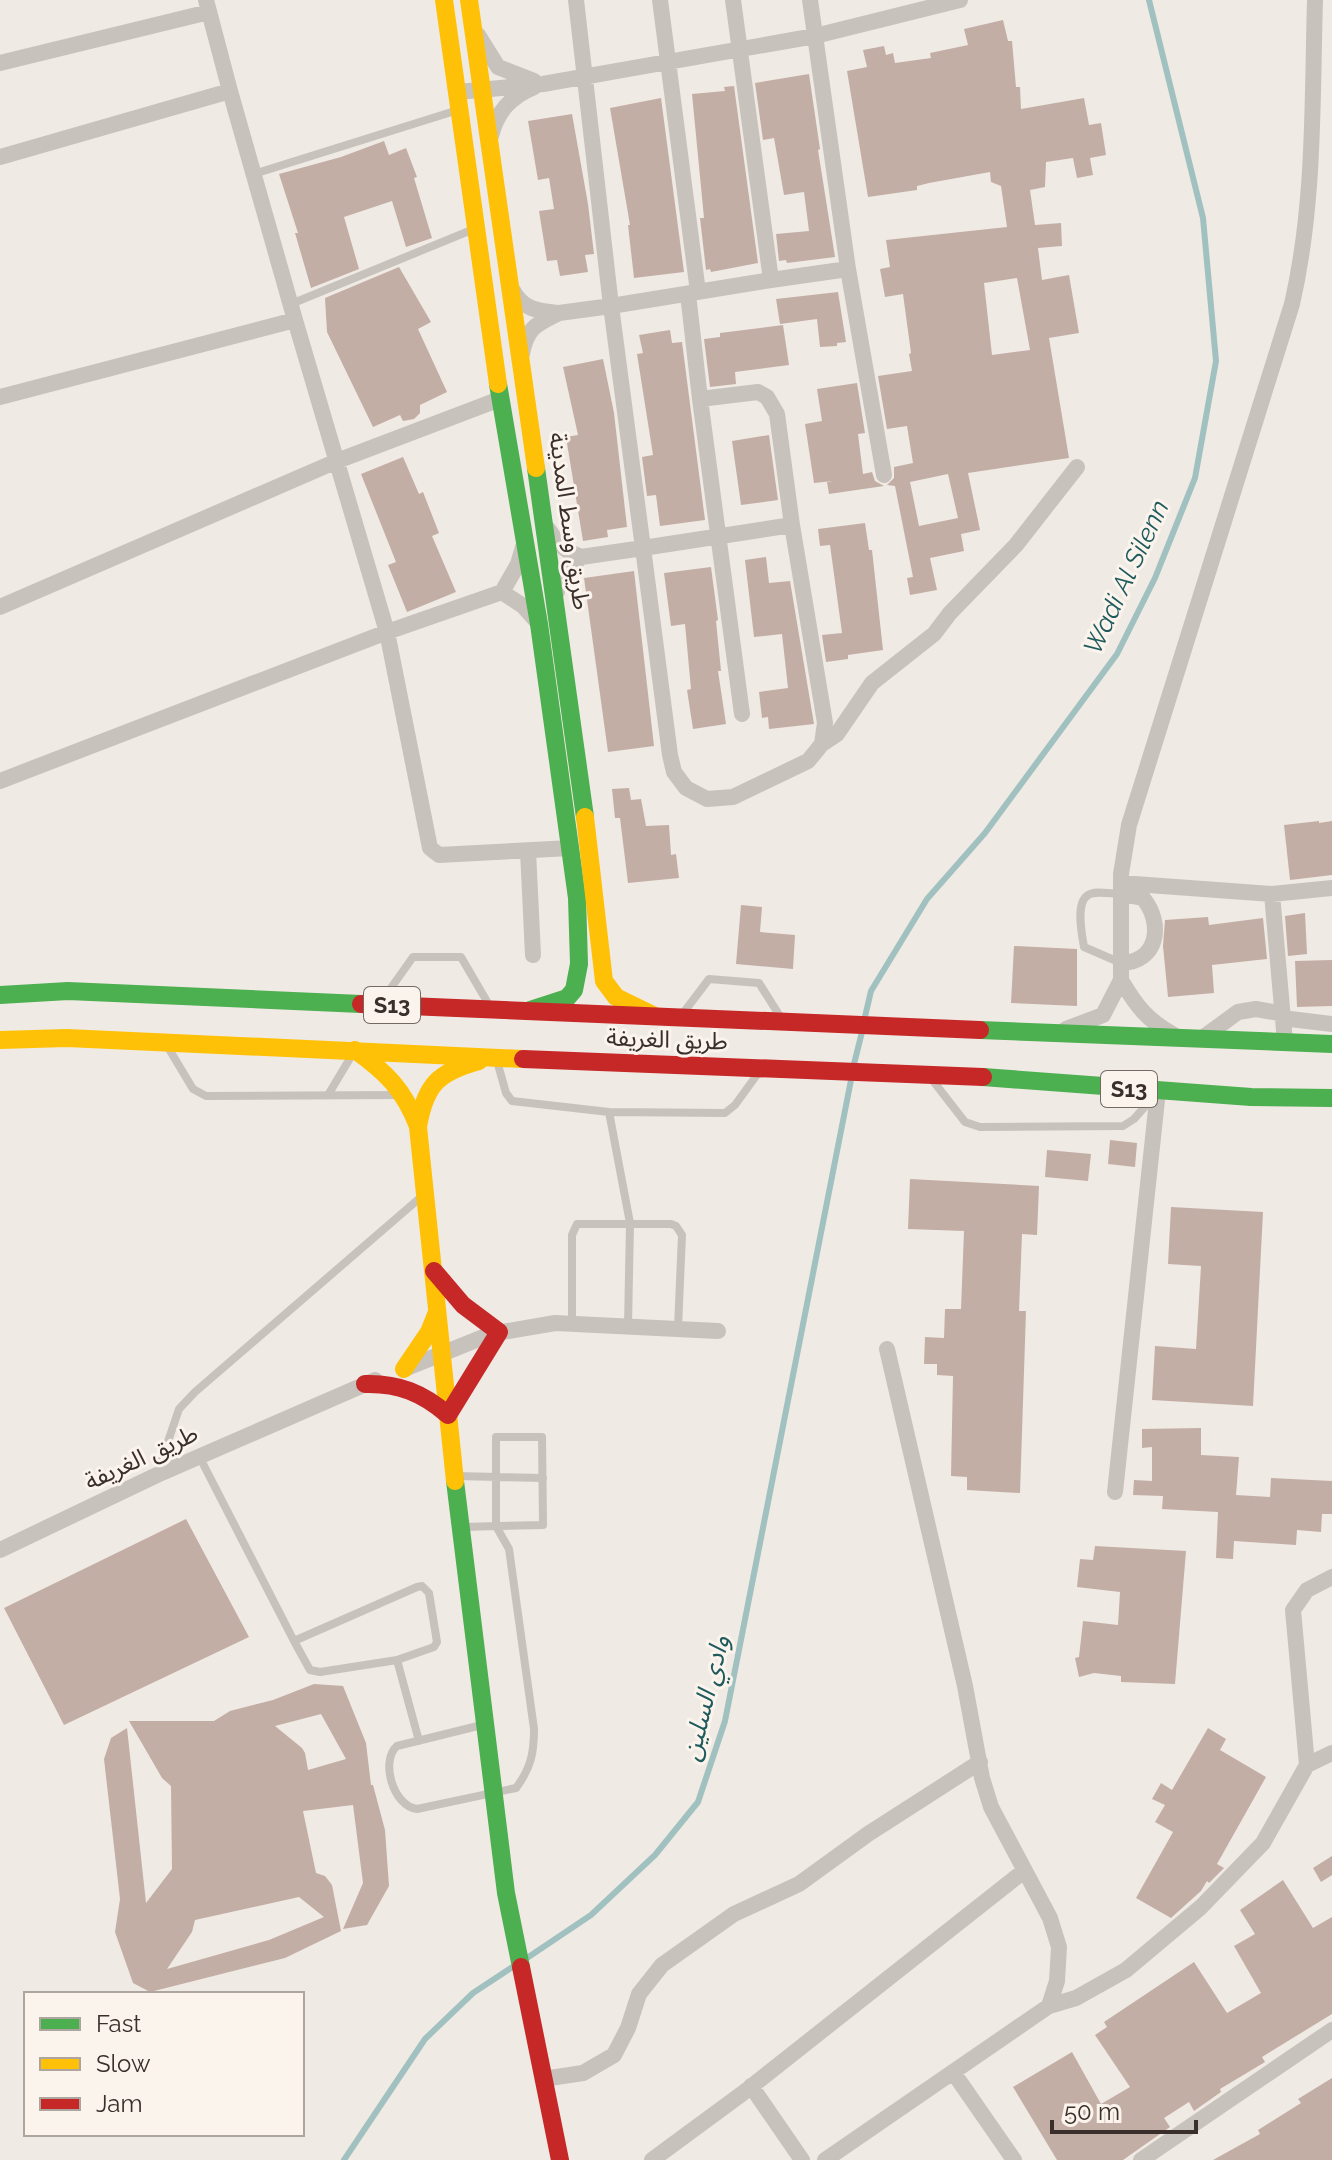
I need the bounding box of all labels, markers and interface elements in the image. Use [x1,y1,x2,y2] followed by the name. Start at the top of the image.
[542,430,597,612] street label: طريق وسط المدينة
[1077,495,1175,659] water label: Wadi Al Silenn
[364,987,420,1023] road number: S13
[606,1022,728,1057] street label: طريق الغريفة
[1101,1071,1157,1107] road number: S13
[80,1418,203,1497] street label: طريق الغريفة
[675,1632,740,1765] water label: وادي السلين
[24,1992,304,2136] legend
[96,2009,141,2038] text: Fast
[96,2049,151,2078] text: Slow
[1052,2084,1196,2134] scale bar
[96,2089,142,2118] text: Jam
[1064,2097,1120,2126] text: 50 m

